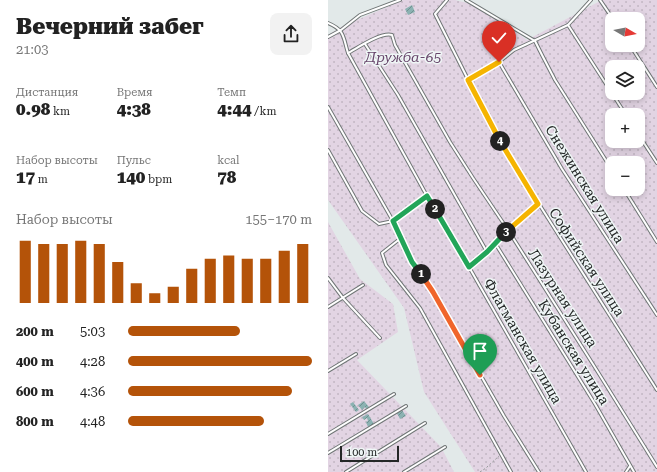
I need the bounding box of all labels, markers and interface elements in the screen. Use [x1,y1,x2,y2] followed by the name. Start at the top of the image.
[605,12,645,52] north arrow
[605,12,645,196] map controls
[270,13,312,55] button: share
[16,14,204,39] text: Вечерний забег
[482,21,516,62] pin
[488,27,510,49] icon: check
[16,42,48,57] text: 21:03
[364,49,441,65] park label: Дружба-65
[605,60,645,100] button: layers
[16,86,78,99] text: Дистанция
[117,86,152,99] text: Время
[217,86,246,99] text: Темп
[16,99,50,119] text: 0.98
[117,99,151,119] text: 4:38
[217,99,252,119] text: 4:44
[50,105,70,118] text: km
[252,105,277,118] text: /km
[605,108,645,148] button: +
[542,122,628,246] street label: Снежинская улица
[490,131,510,151] pin: 4
[497,134,503,147] text: 4
[16,154,98,167] text: Набор высоты
[117,154,151,167] text: Пульс
[217,154,239,167] text: kcal
[605,156,645,196] button: −
[16,167,35,187] text: 17
[117,167,145,187] text: 140
[217,167,236,187] text: 78
[35,173,48,186] text: m
[145,173,172,186] text: bpm
[425,199,445,219] pin: 2
[432,202,438,215] text: 2
[546,205,628,319] street label: Софийская улица
[16,212,113,227] text: Набор высоты
[245,212,312,227] text: 155–170 m
[496,222,516,242] pin: 3
[503,225,509,238] text: 3
[525,246,601,351] street label: Лазурная улица
[411,264,431,284] pin: 1
[418,267,424,280] text: 1
[481,276,566,407] street label: Флагманская улица
[535,297,613,408] street label: Кубанская улица
[16,324,54,339] text: 200 m
[80,324,105,339] text: 5:03
[463,334,497,375] pin
[469,340,491,362] icon: arrive
[16,354,54,369] text: 400 m
[80,354,105,369] text: 4:28
[16,384,54,399] text: 600 m
[80,384,105,399] text: 4:36
[16,414,54,429] text: 800 m
[80,414,105,429] text: 4:48
[340,444,399,463] scale bar
[346,446,377,459] text: 100 m

